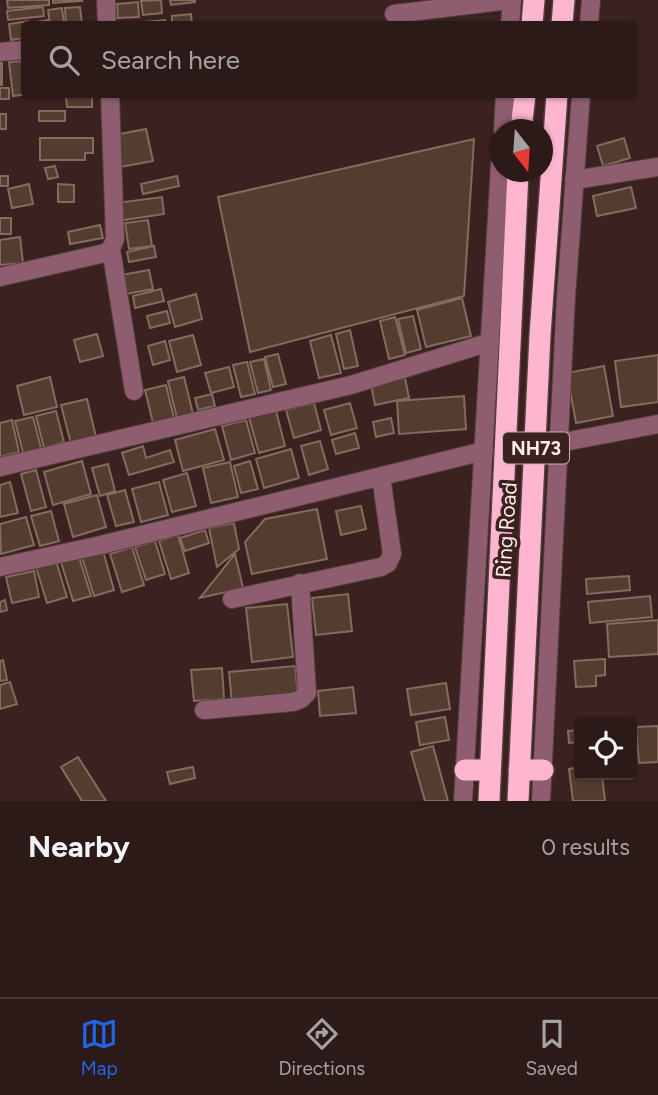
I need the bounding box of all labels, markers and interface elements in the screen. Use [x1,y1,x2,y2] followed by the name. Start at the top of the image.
[21,21,637,98] search box
[45,41,83,79] icon: search
[101,44,240,76] text: Search here
[490,119,553,182] north arrow
[503,432,569,463] road number: NH73
[490,481,522,579] street label: Ring Road
[574,717,637,780] map controls
[574,717,637,780] button: locate
[28,828,130,865] text: Nearby
[541,833,630,861] text: 0 results
[80,1015,118,1080] tab: Map
[278,1015,365,1080] tab: Directions
[525,1015,578,1080] tab: Saved

